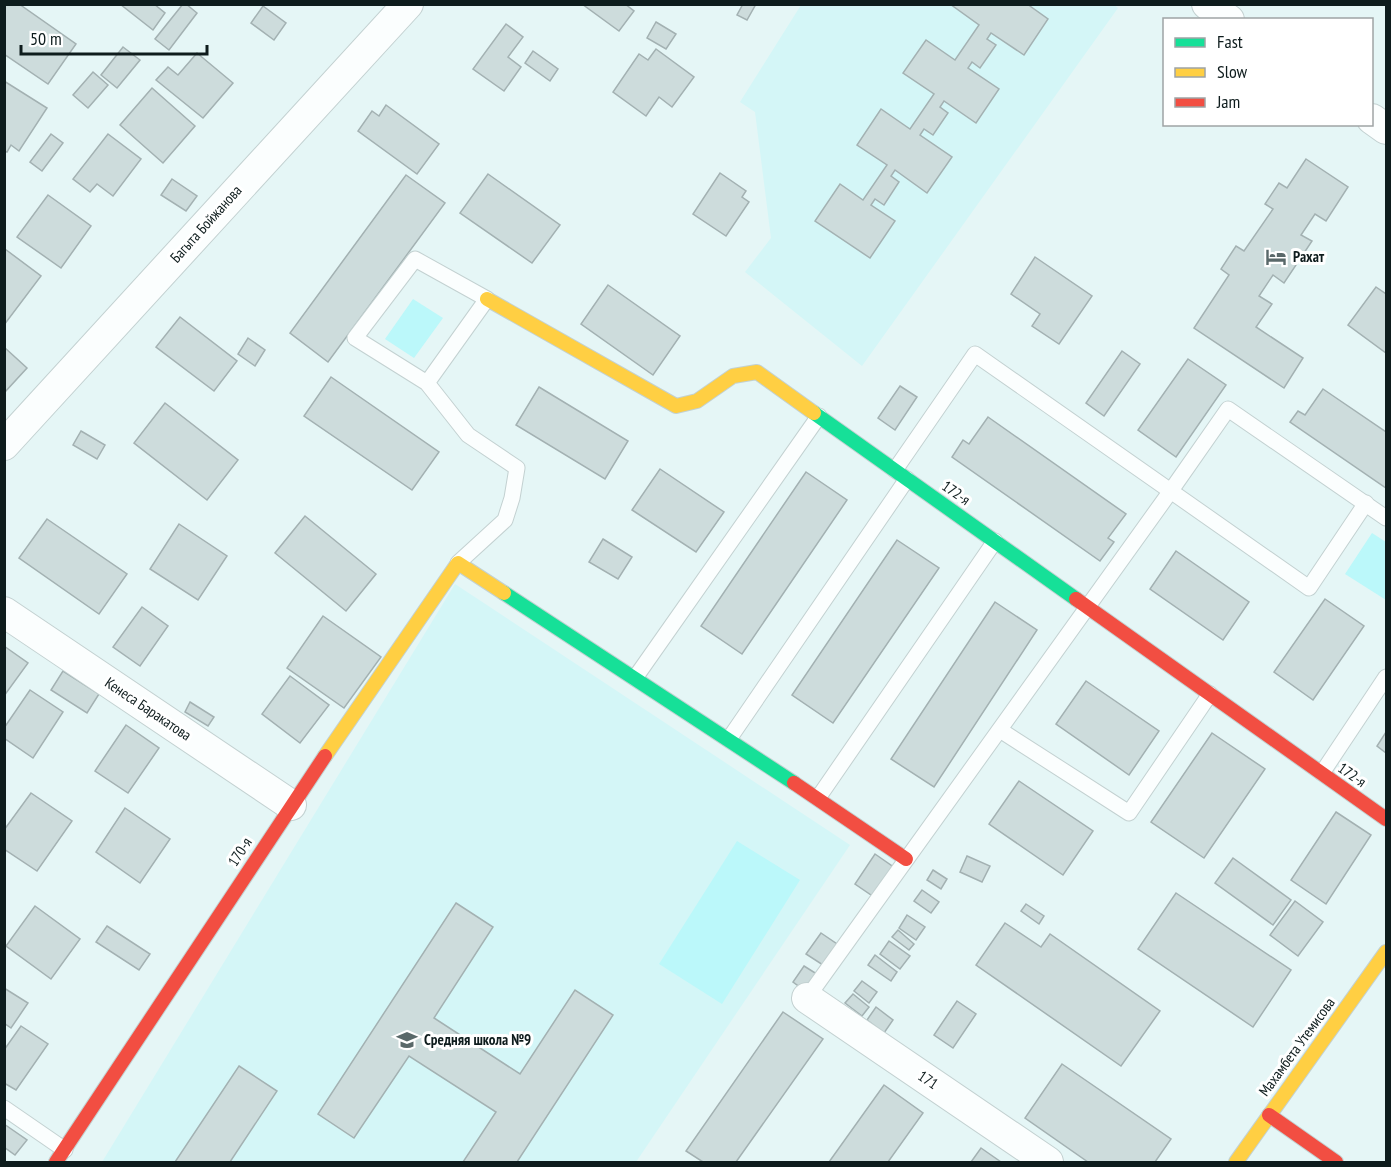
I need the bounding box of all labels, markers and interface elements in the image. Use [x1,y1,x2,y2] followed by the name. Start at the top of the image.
[21,18,207,56] scale bar
[1163,18,1373,126] legend
[30,27,62,50] text: 50 m
[1217,30,1243,53] text: Fast
[1217,60,1248,83] text: Slow
[1216,90,1240,113] text: Jam
[166,181,245,266] street label: Багыта Бойжанова
[1264,245,1288,269] hotel icon: Рахат
[1293,247,1325,266] place label: Рахат
[938,476,974,509] street label: 172-я
[101,673,195,744] street label: Кенеса Баракатова
[1334,758,1370,791] street label: 172-я
[223,834,256,870] street label: 170-я
[1254,994,1339,1100] street label: Махамбета Утемисова
[395,1028,419,1052] school or university icon: Средняя школа №9
[424,1030,531,1049] place label: Средняя школа №9
[915,1066,942,1093] street label: 171

